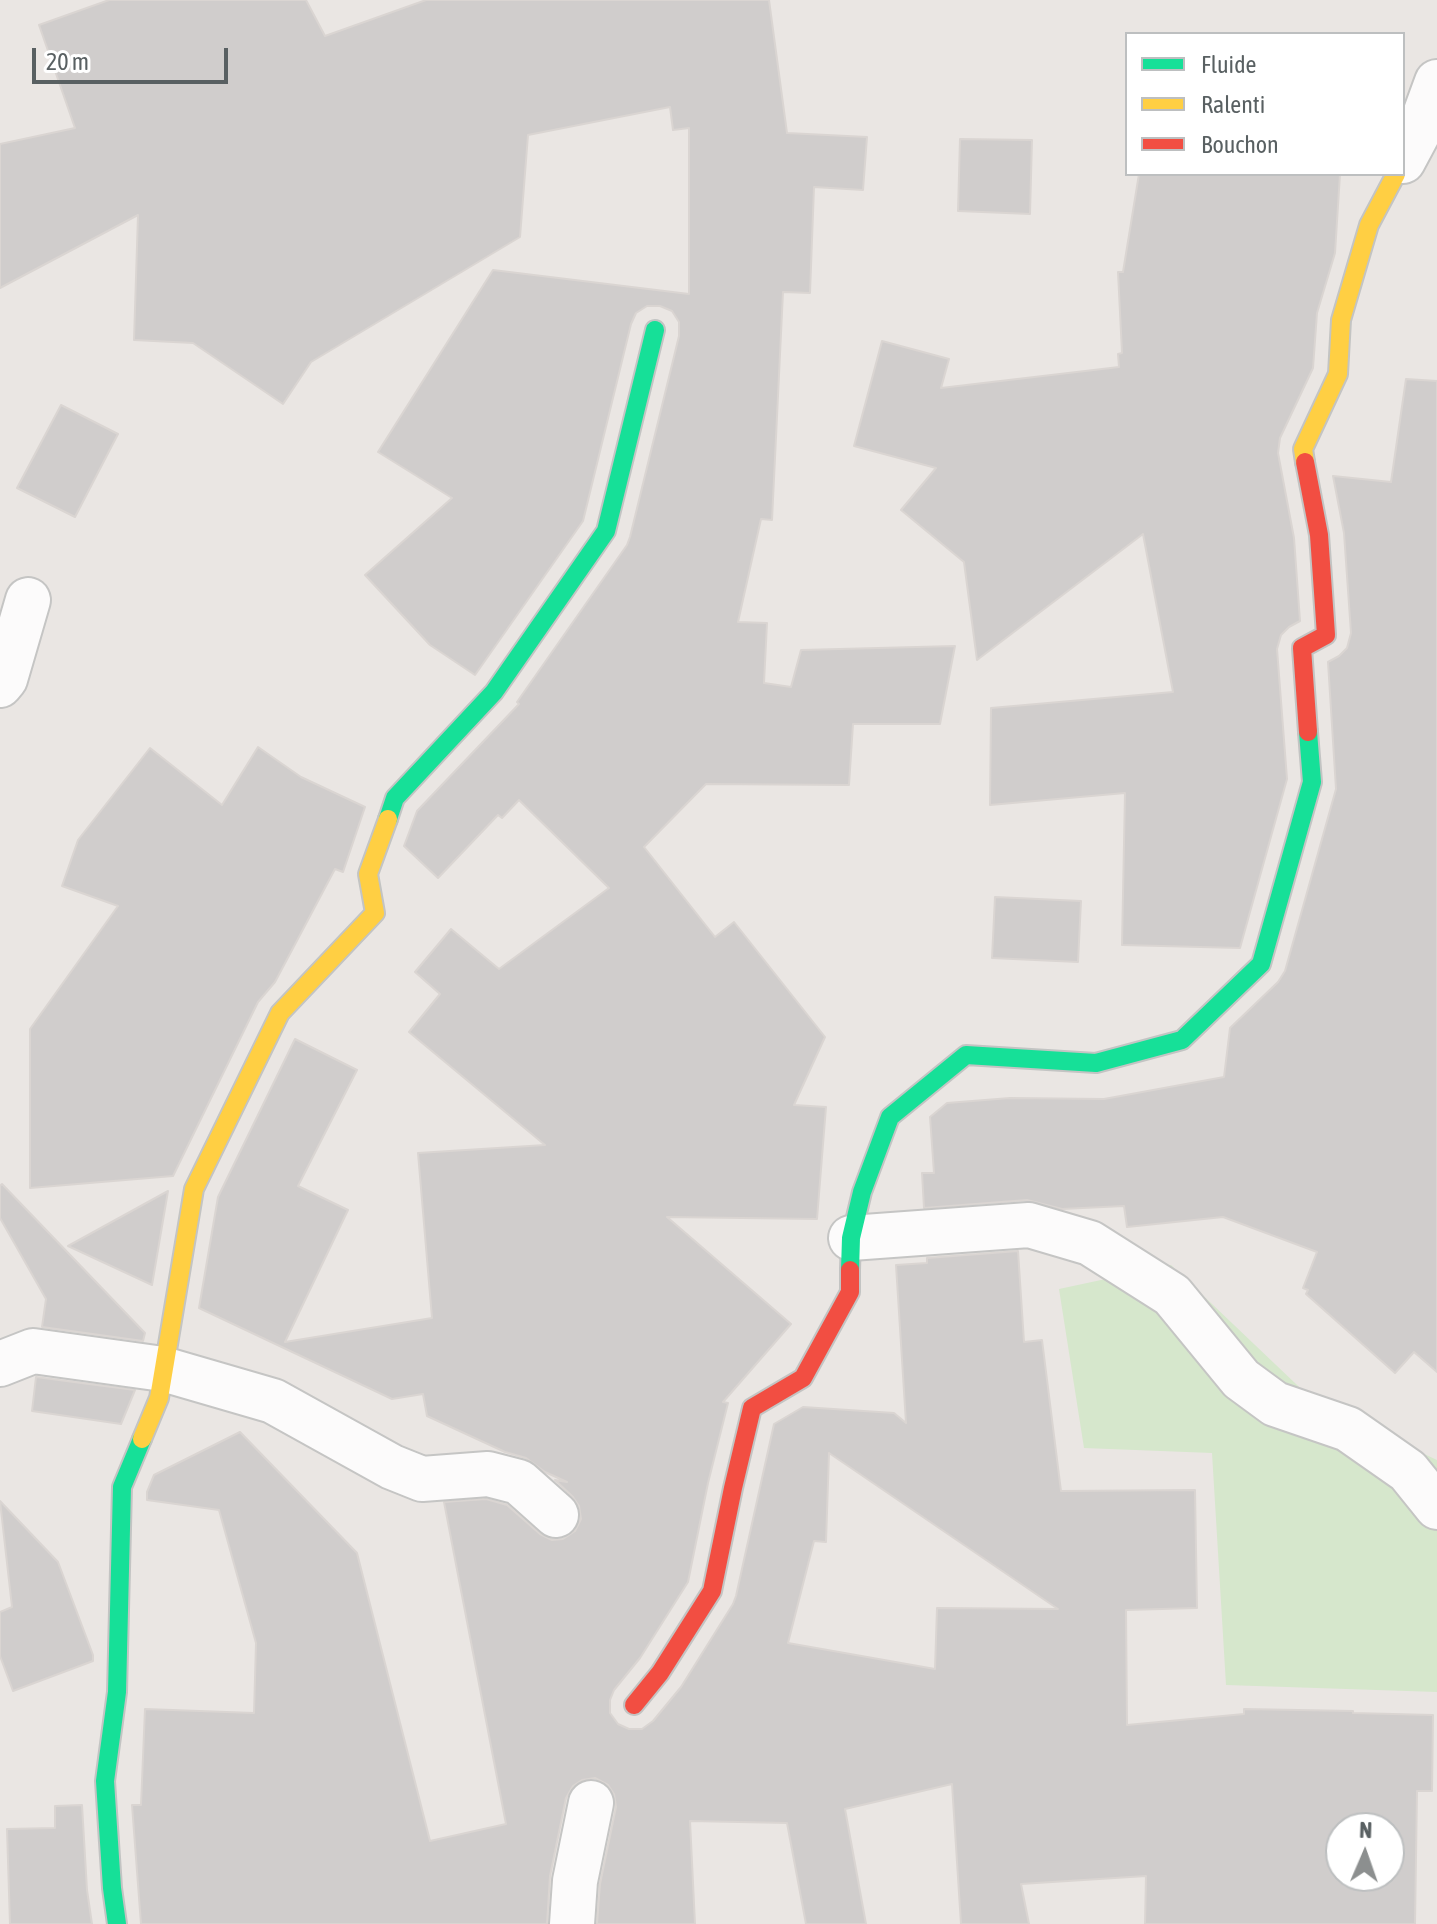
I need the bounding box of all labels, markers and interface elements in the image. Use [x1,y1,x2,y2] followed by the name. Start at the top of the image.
[36,32,232,82] scale bar
[1125,32,1405,176] legend
[46,48,89,75] text: 20 m
[1201,51,1256,78] text: Fluide
[1201,91,1265,118] text: Ralenti
[1201,131,1279,158] text: Bouchon
[1325,1812,1405,1892] north arrow
[1359,1817,1373,1843] text: N

